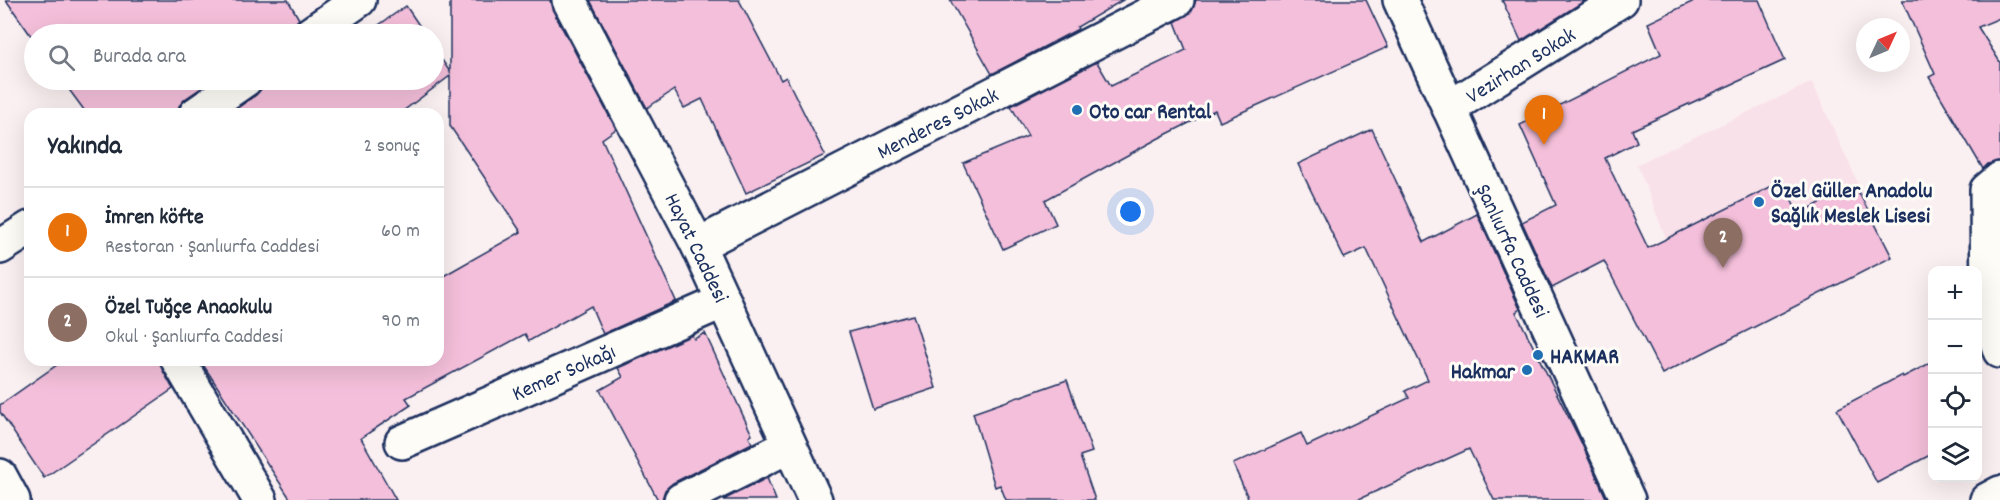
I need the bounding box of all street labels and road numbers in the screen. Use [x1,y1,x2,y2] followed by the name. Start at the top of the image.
[1461,21,1583,113] street label: Vezirhan Sokak
[872,81,1005,169] street label: Menderes Sokak
[1466,180,1555,323] street label: Şanlıurfa Caddesi
[655,188,735,309] street label: Hayat Caddesi
[508,338,621,411] street label: Kemer Sokağı

